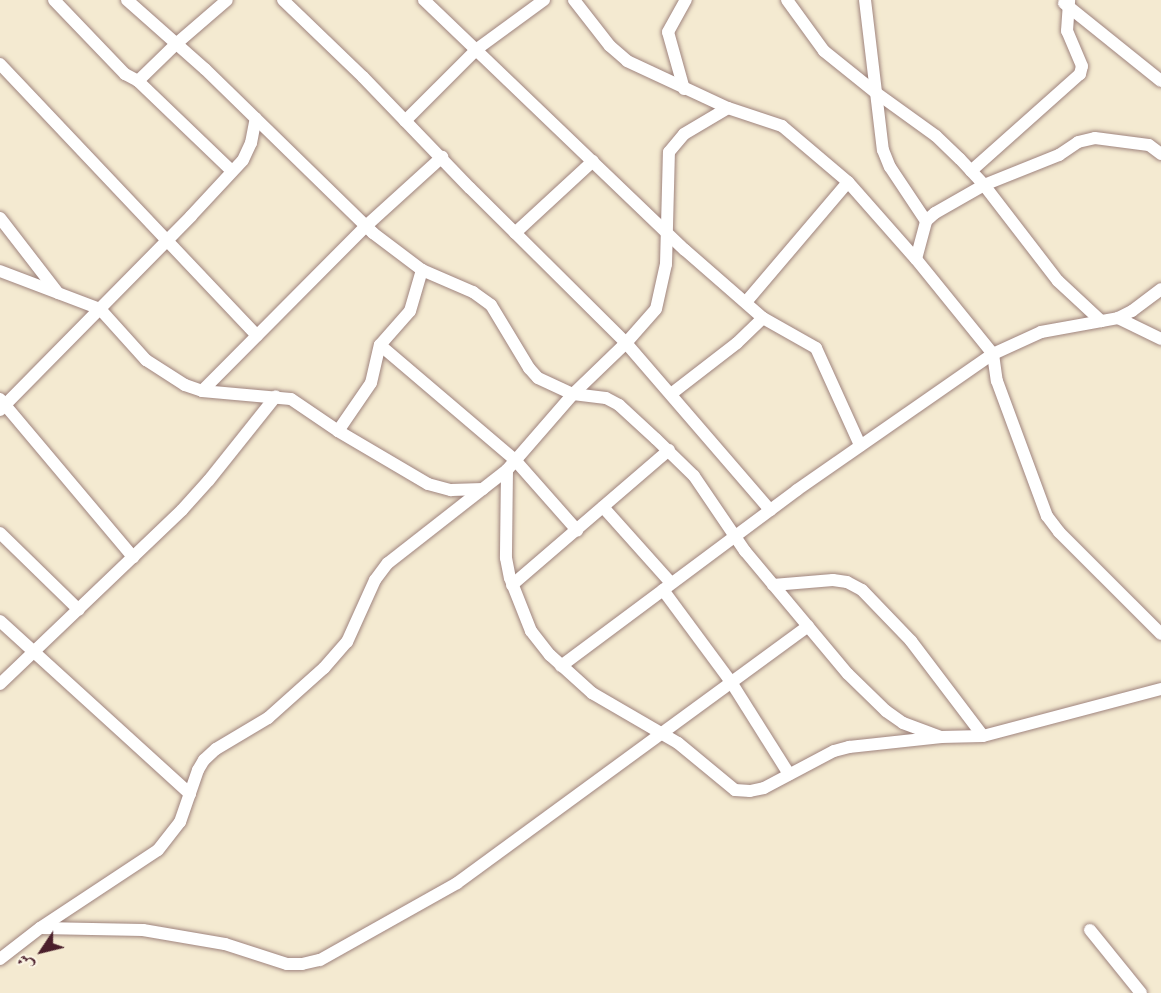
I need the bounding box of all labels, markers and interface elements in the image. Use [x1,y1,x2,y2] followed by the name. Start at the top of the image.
[12,921,72,981] north arrow
[13,949,41,975] text: ش

